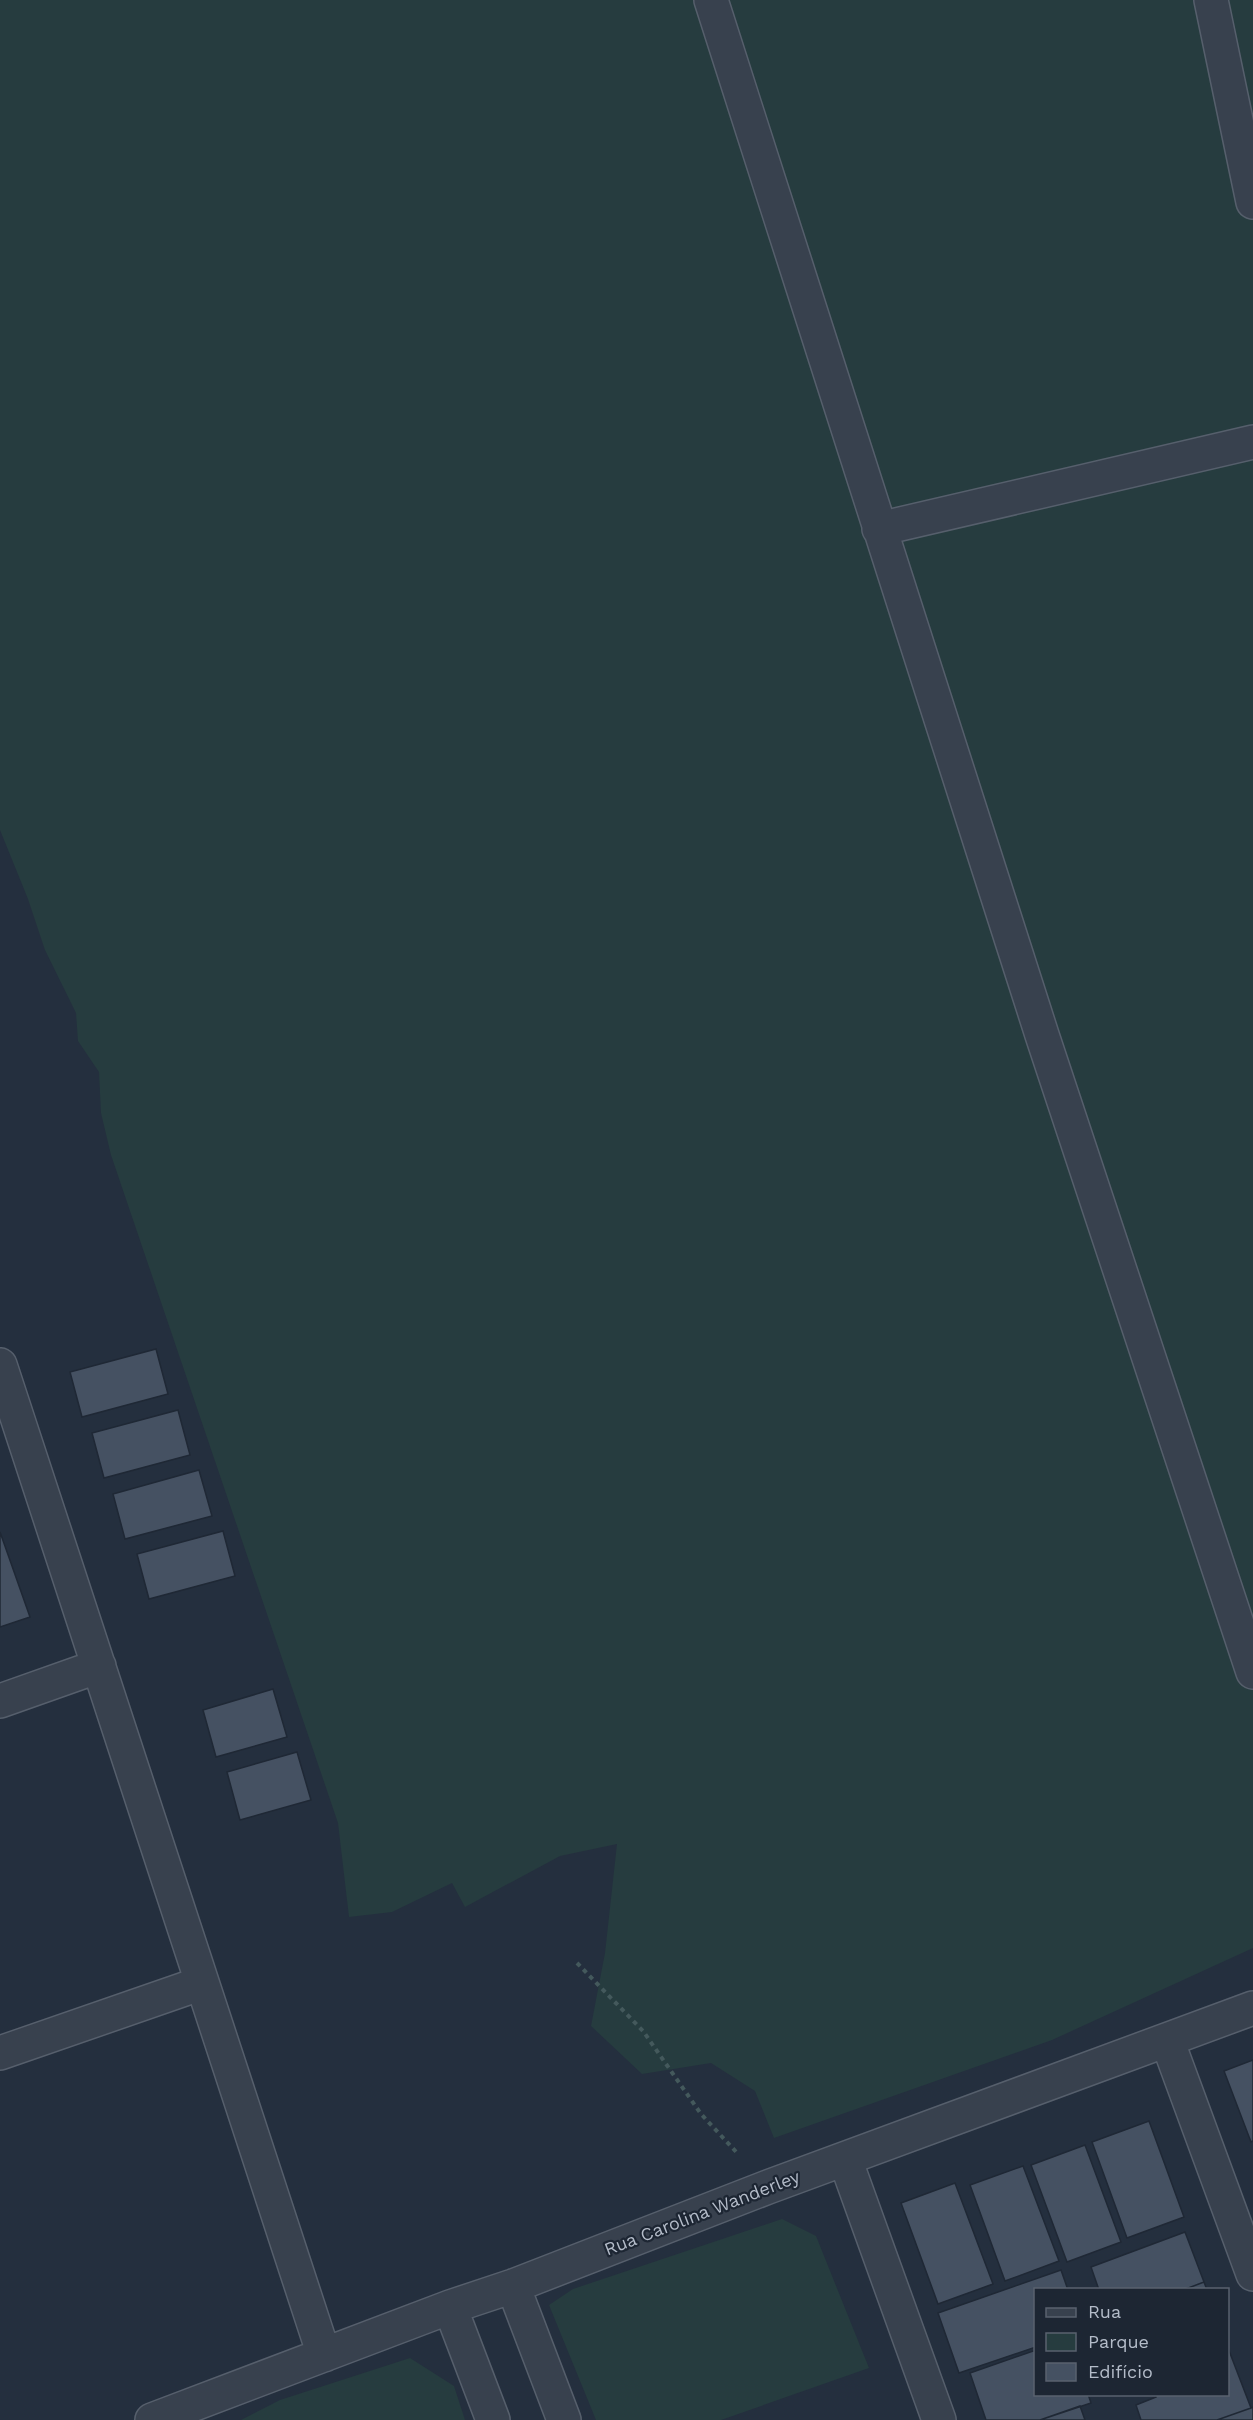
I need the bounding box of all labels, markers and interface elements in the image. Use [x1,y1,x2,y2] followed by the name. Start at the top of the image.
[601,2165,803,2260] street label: Rua Carolina Wanderley
[1034,2288,1229,2396] legend
[1088,2301,1121,2322] text: Rua
[1088,2331,1149,2352] text: Parque
[1088,2361,1153,2382] text: Edifício

